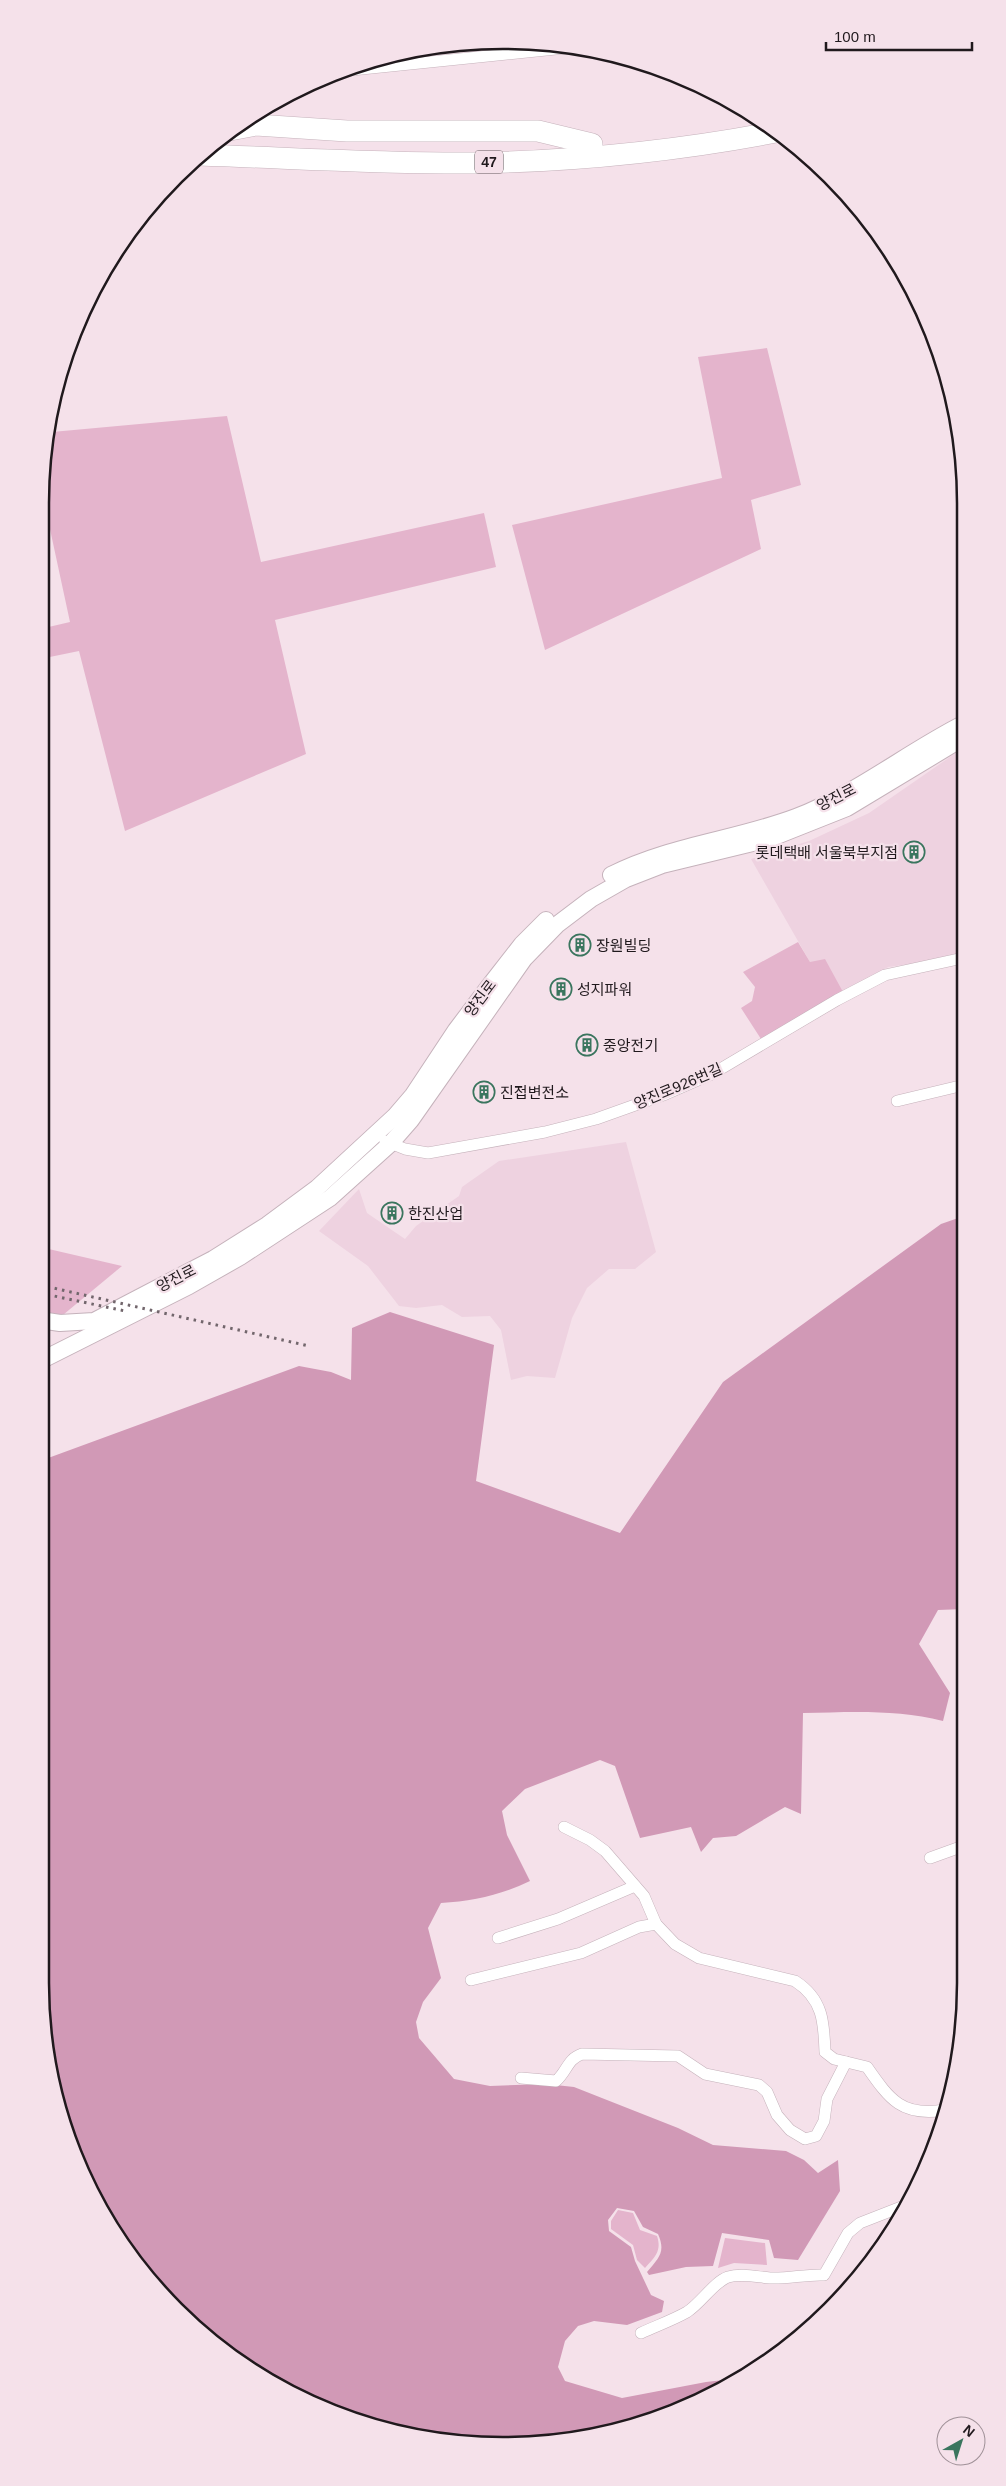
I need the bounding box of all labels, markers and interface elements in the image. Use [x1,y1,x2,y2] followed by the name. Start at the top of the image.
[826,20,972,52] scale bar
[834,28,876,45] text: 100 m
[475,150,503,173] road number: 47
[814,780,858,814] street label: 양진로
[902,840,926,864] building icon: 롯데택배 서울북부지점
[756,844,898,861] place label: 롯데택배 서울북부지점
[568,933,592,957] building icon: 장원빌딩
[596,937,651,954] place label: 장원빌딩
[461,976,499,1020] street label: 양진로
[549,977,573,1001] building icon: 성지파워
[577,981,632,998] place label: 성지파워
[575,1033,599,1057] building icon: 중앙전기
[603,1037,658,1054] place label: 중앙전기
[631,1060,725,1112] street label: 양진로926번길
[472,1080,496,1104] building icon: 진접변전소
[500,1084,569,1101] place label: 진접변전소
[380,1201,404,1225] building icon: 한진산업
[408,1205,463,1222] place label: 한진산업
[154,1261,198,1295] street label: 양진로
[936,2416,986,2466] north arrow
[960,2421,978,2440] text: N

